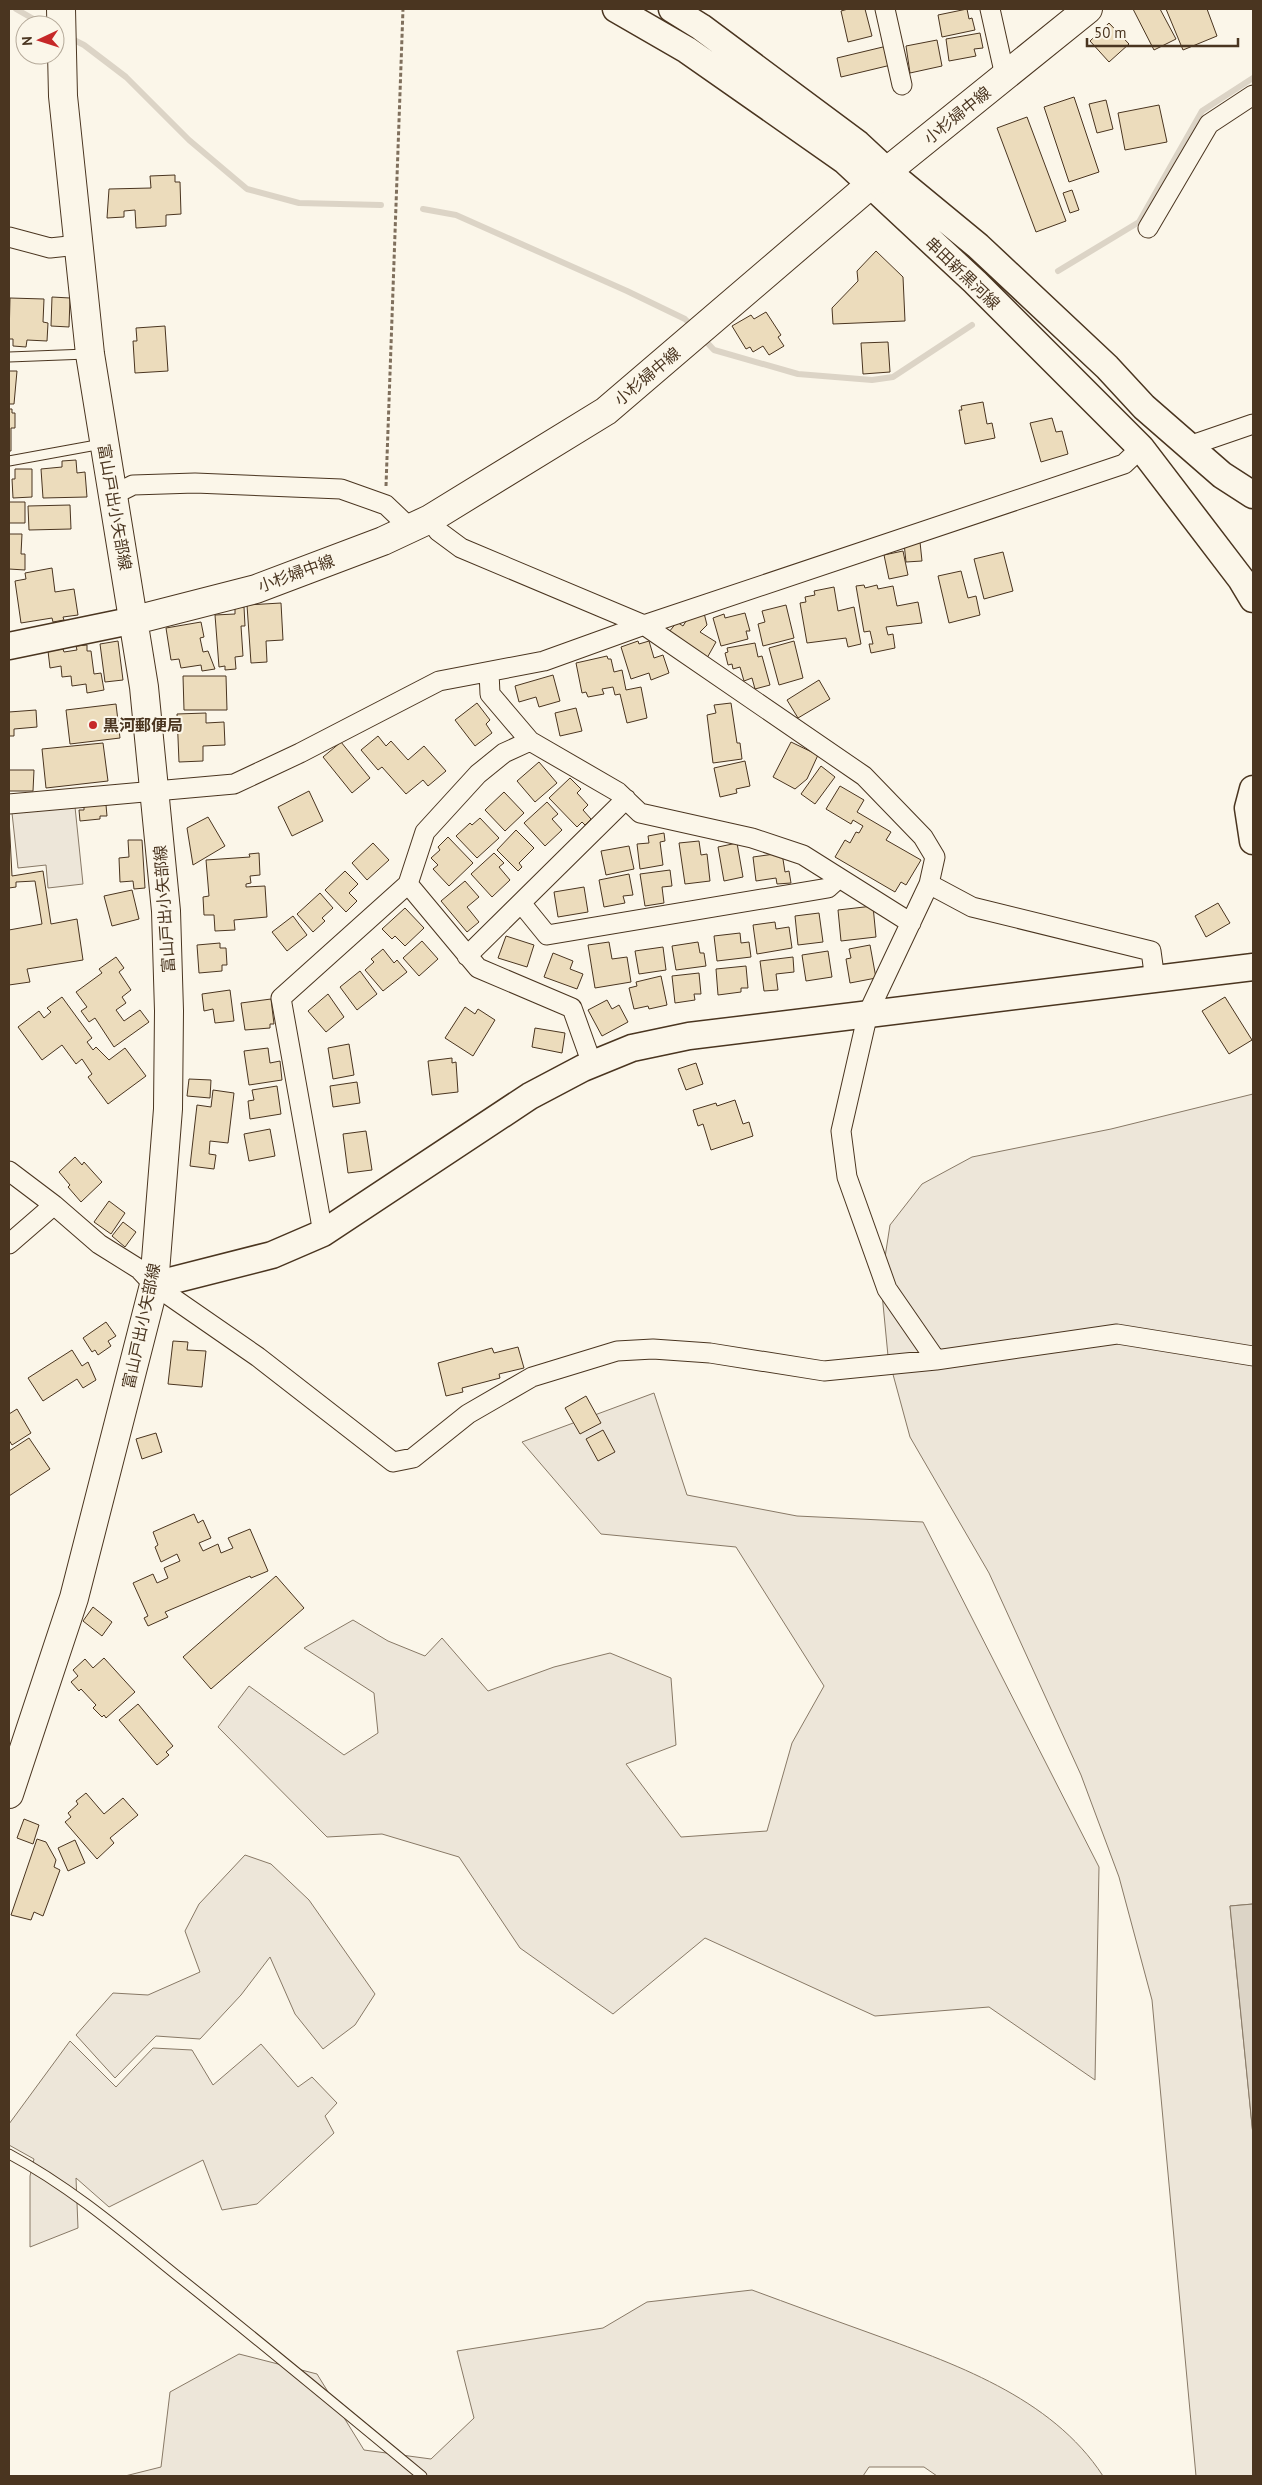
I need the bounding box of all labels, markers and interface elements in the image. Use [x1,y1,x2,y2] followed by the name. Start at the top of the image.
[15,15,65,65] north arrow
[1087,15,1238,47] scale bar
[1094,23,1127,42] text: 50 m
[18,36,36,46] text: N
[920,82,994,148] street label: 小杉婦中線
[922,232,1004,314] street label: 串田新黒河線
[610,343,684,409] street label: 小杉婦中線
[94,442,136,572] street label: 富山戸出小矢部線
[255,550,337,596] street label: 小杉婦中線
[103,715,183,735] place label: 黒河郵便局
[87,719,99,731] marker: 黒河郵便局
[150,844,178,974] street label: 富山戸出小矢部線
[118,1261,164,1391] street label: 富山戸出小矢部線

